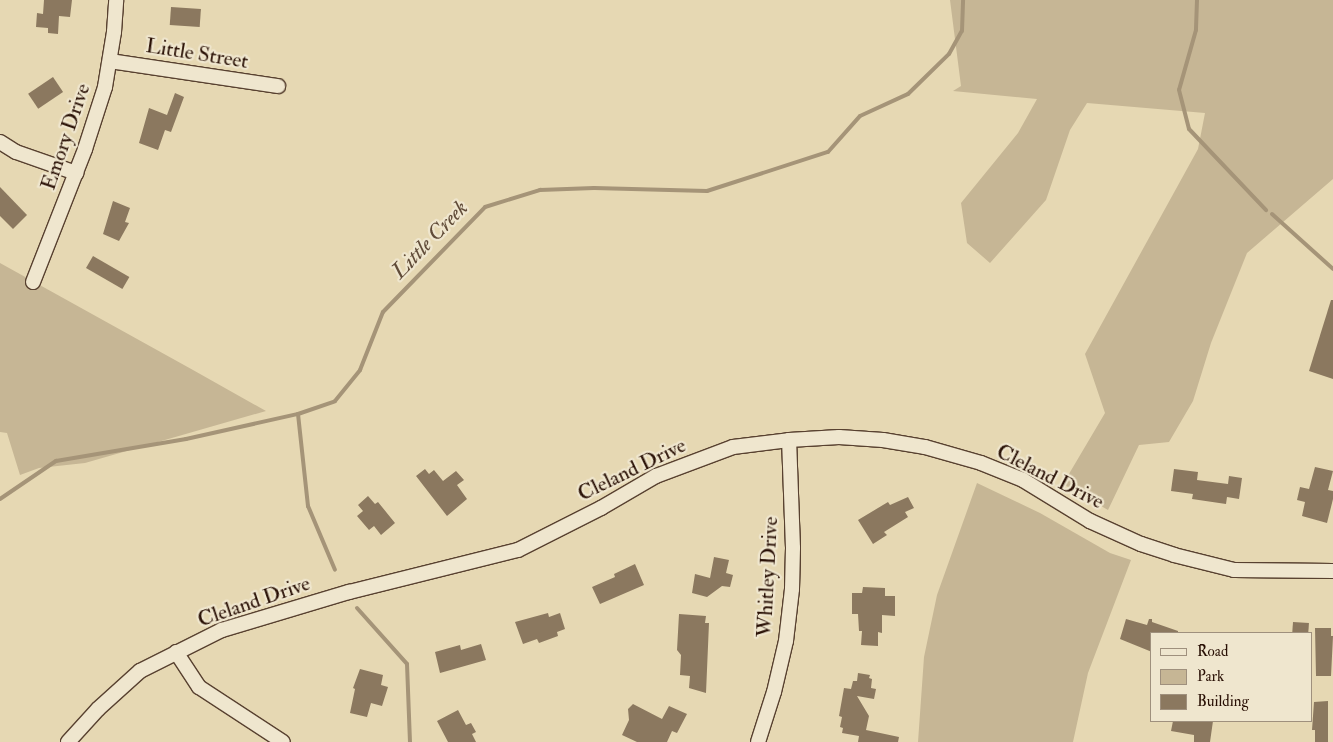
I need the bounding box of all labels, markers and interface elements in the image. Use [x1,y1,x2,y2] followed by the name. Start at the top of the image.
[144,33,250,75] street label: Little Street
[36,80,96,194] street label: Emory Drive
[386,195,474,285] water label: Little Creek
[574,433,690,507] street label: Cleland Drive
[992,439,1108,515] street label: Cleland Drive
[752,516,784,638] street label: Whitley Drive
[195,571,313,633] street label: Cleland Drive
[1150,632,1313,722] legend
[1197,642,1228,661] text: Road
[1197,667,1224,686] text: Park
[1197,692,1249,711] text: Building

